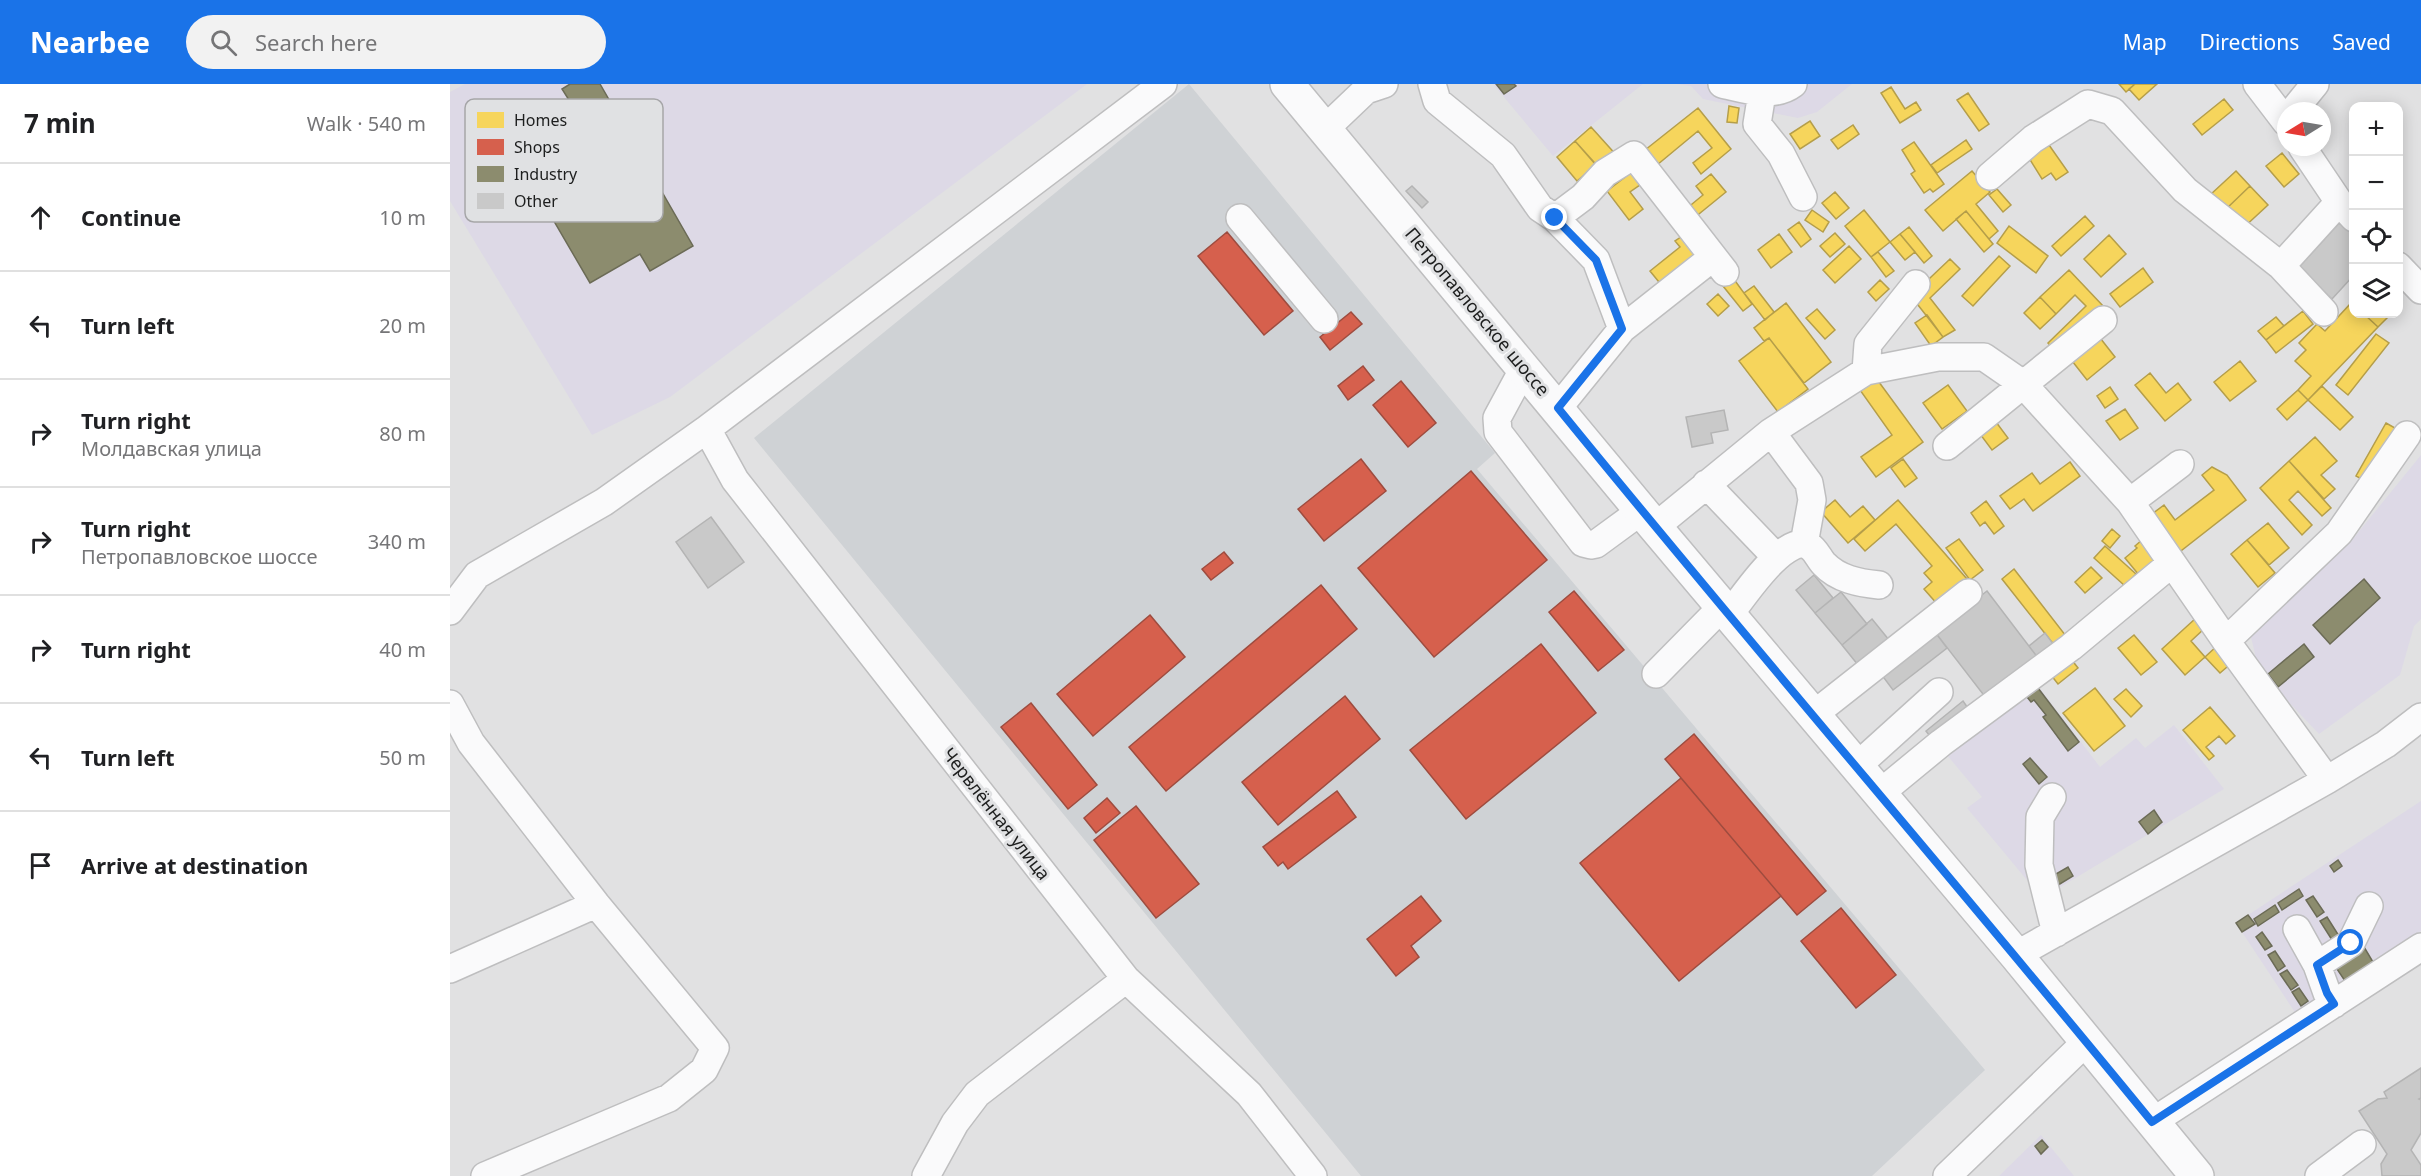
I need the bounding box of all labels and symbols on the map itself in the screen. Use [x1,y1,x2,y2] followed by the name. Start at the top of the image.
[465,99,663,222] legend
[2277,102,2331,156] north arrow
[514,109,567,131] text: Homes
[514,136,560,158] text: Shops
[514,163,578,185] text: Industry
[514,190,558,212] text: Other
[1541,204,1567,230] route end
[1400,222,1555,401] street label: Петропавловское шоссе
[938,742,1056,885] street label: Червлённая улица
[2337,929,2363,955] route start

